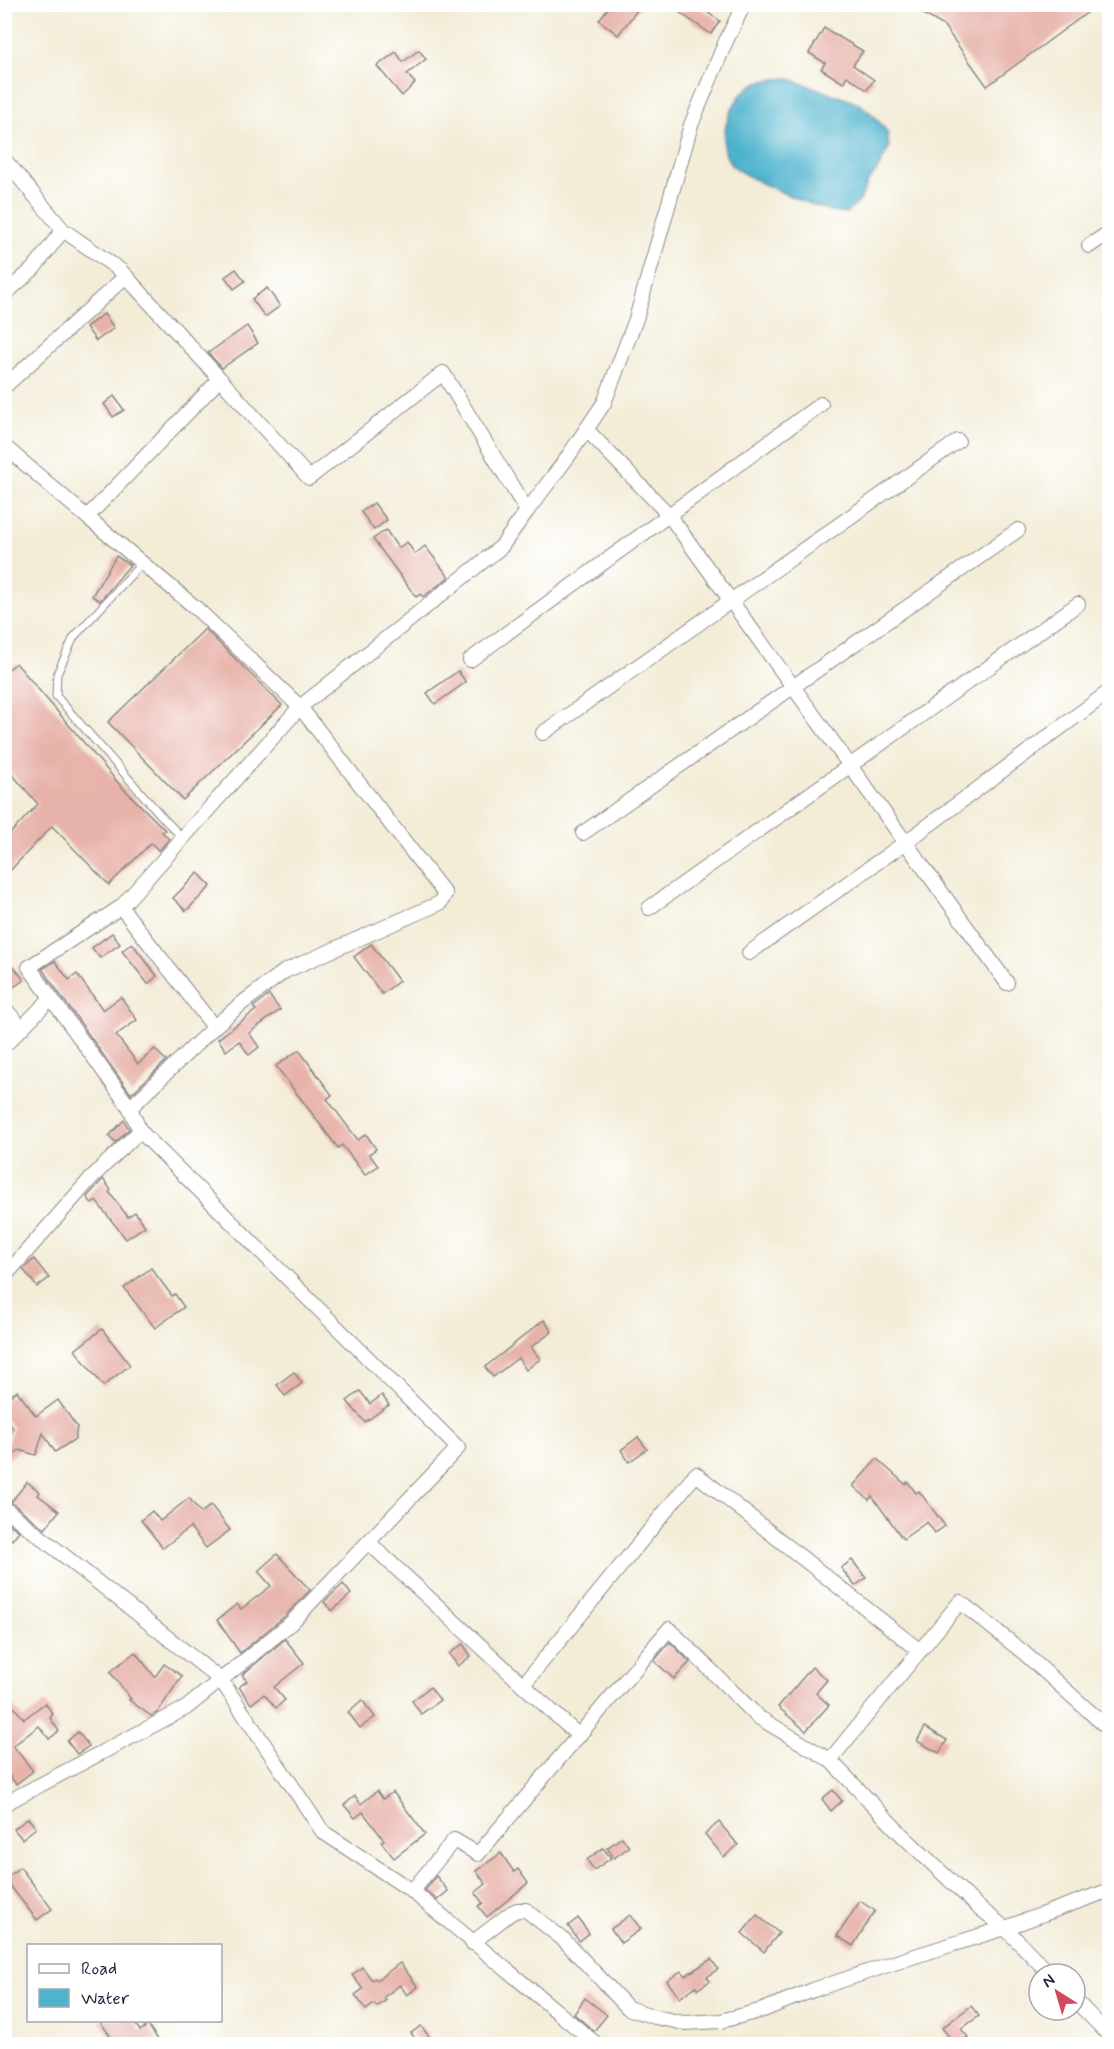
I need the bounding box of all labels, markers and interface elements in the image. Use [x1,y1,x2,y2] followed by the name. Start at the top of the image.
[27,1944,222,2022] legend
[81,1957,117,1981] text: Road
[1027,1962,1087,2022] north arrow
[1038,1970,1059,1993] text: N
[81,1987,130,2011] text: Water

